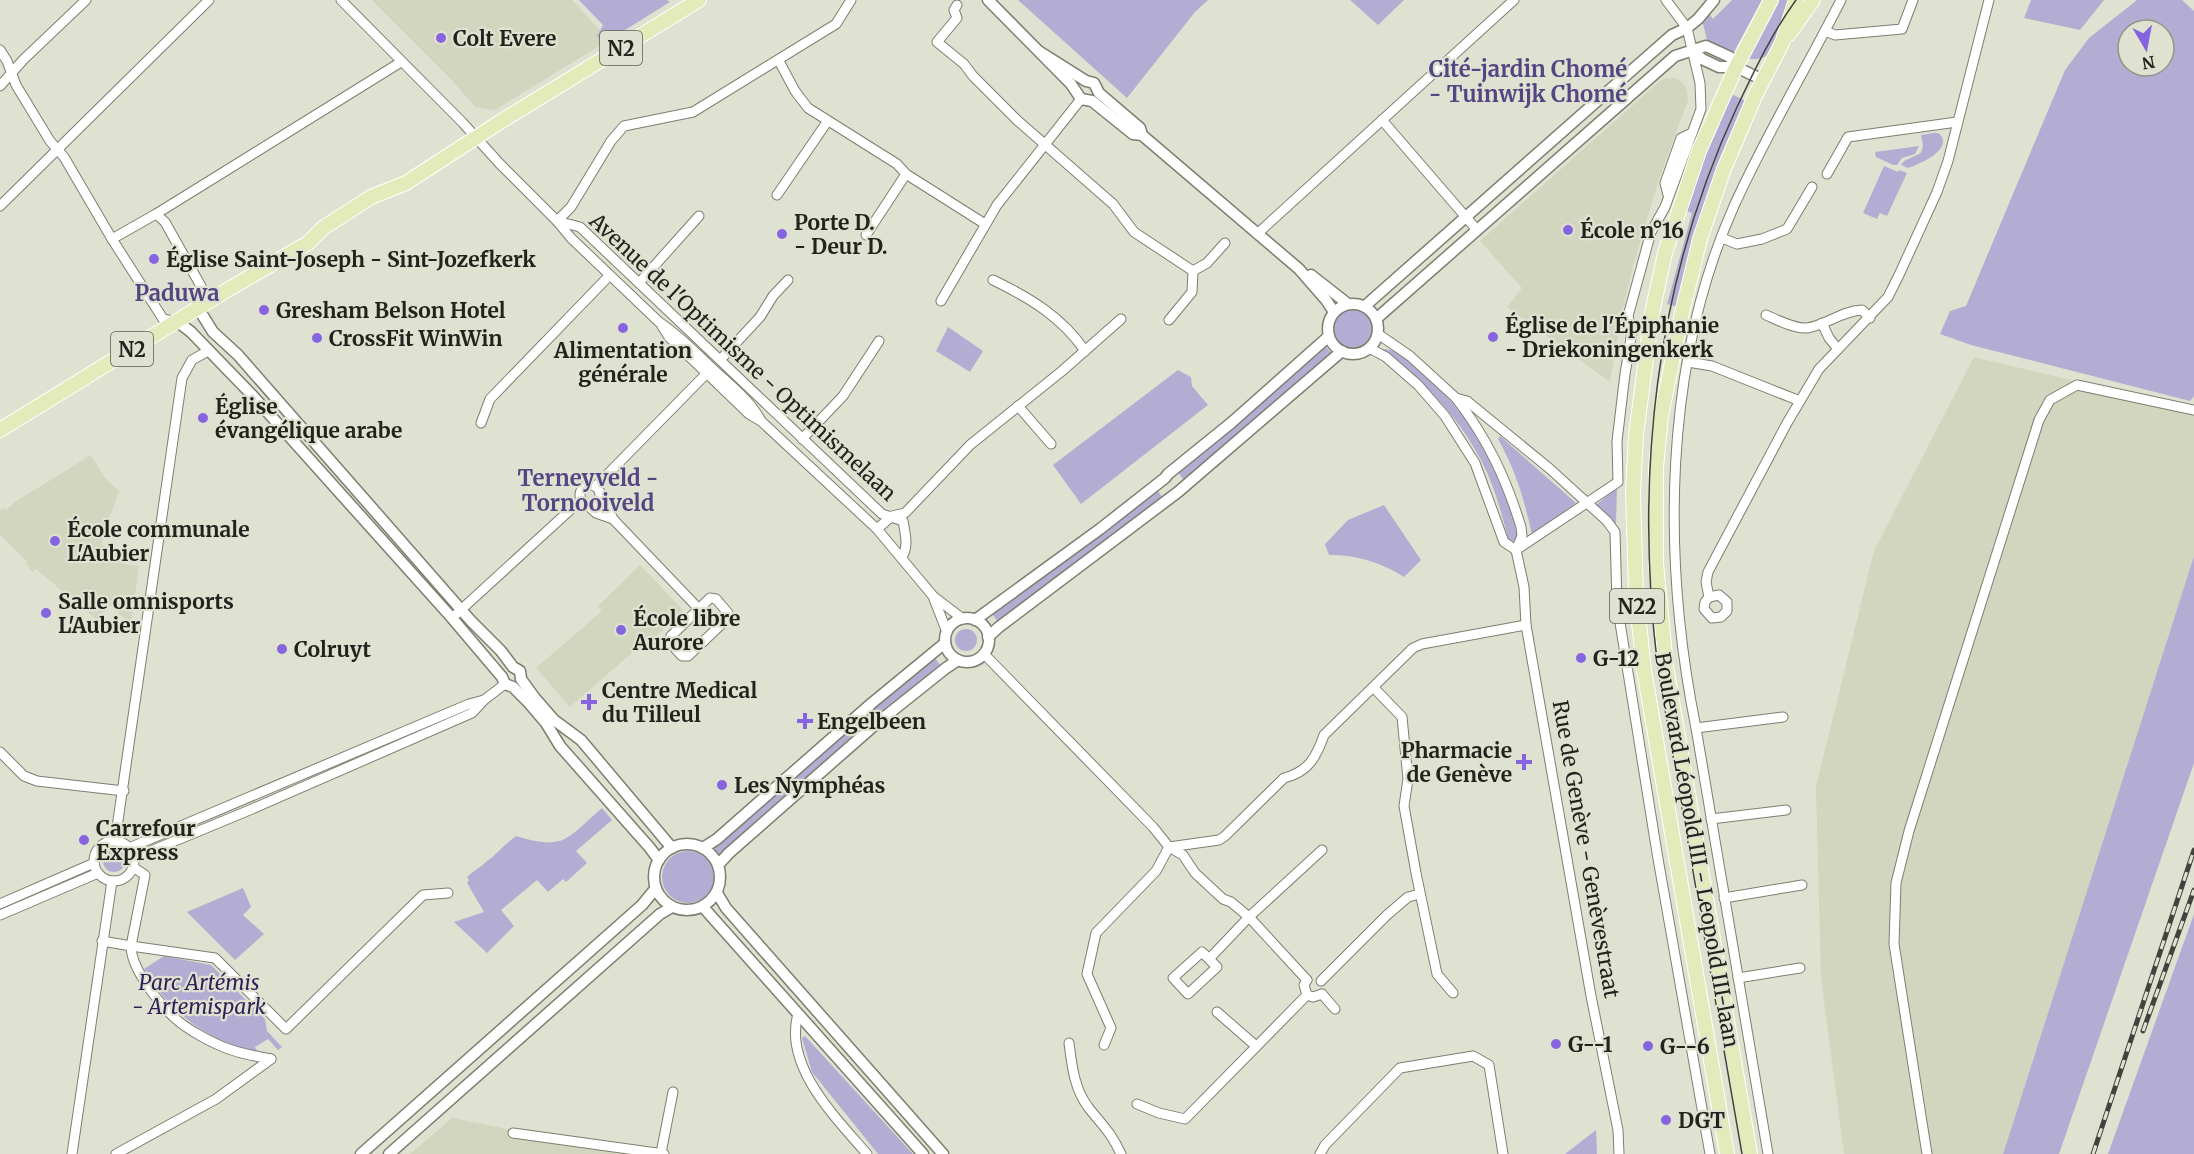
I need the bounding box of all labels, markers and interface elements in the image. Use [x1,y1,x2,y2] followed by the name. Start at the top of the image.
[2116,18,2176,78] north arrow
[453,25,556,52] place label: Colt Evere
[434,31,448,45] marker: Colt Evere
[600,31,642,65] road number: N2
[2140,52,2157,74] text: N
[1429,55,1627,108] district label: Cité-jardin Chomé - Tuinwijk Chomé
[583,207,902,507] street label: Avenue de l'Optimisme - Optimismelaan
[794,209,887,260] place label: Porte D. - Deur D.
[1580,216,1684,244] place label: École n°16
[1561,223,1575,237] marker: École n°16
[775,227,789,241] marker: Porte D. - Deur D.
[166,245,536,273] place label: Église Saint-Joseph - Sint-Jozefkerk
[147,252,161,266] marker: Église Saint-Joseph - Sint-Jozefkerk
[134,279,220,307] district label: Paduwa
[276,297,506,324] place label: Gresham Belson Hotel
[257,303,271,317] marker: Gresham Belson Hotel
[1505,311,1719,363] place label: Église de l'Épiphanie - Driekoningenkerk
[616,321,630,335] marker: Alimentation générale
[329,325,503,352] place label: CrossFit WinWin
[1486,330,1500,344] marker: Église de l'Épiphanie - Driekoningenkerk
[310,331,324,345] marker: CrossFit WinWin
[111,332,153,366] road number: N2
[553,337,692,388] place label: Alimentation générale
[215,392,402,444] place label: Église évangélique arabe
[196,411,210,425] marker: Église évangélique arabe
[518,464,658,517] district label: Terneyveld - Tornooiveld
[67,515,250,567] place label: École communale L'Aubier
[48,534,62,548] marker: École communale L'Aubier
[58,588,234,639] place label: Salle omnisports L'Aubier
[1610,589,1664,623] road number: N22
[632,604,740,656] place label: École libre Aurore
[39,606,53,620] marker: Salle omnisports L'Aubier
[614,623,628,637] marker: École libre Aurore
[294,636,371,663] place label: Colruyt
[275,642,289,656] marker: Colruyt
[1593,645,1639,672] place label: G-12
[1649,650,1745,1050] street label: Boulevard Léopold III - Leopold III-laan
[1574,651,1588,665] marker: G-12
[602,677,757,728] place label: Centre Medical du Tilleul
[580,693,598,711] marker: Centre Medical du Tilleul
[1546,698,1626,1000] street label: Rue de Genève - Genèvestraat
[817,708,926,735] place label: Engelbeen
[798,714,812,728] marker: Engelbeen
[1401,737,1512,788] place label: Pharmacie de Genève
[1517,755,1531,769] marker: Pharmacie de Genève
[734,772,886,799] place label: Les Nymphéas
[715,778,729,792] marker: Les Nymphéas
[96,815,196,866] place label: Carrefour Express
[77,833,91,847] marker: Carrefour Express
[132,969,266,1020] park label: Parc Artémis - Artemispark
[1568,1031,1613,1058] place label: G--1
[1660,1033,1710,1060] place label: G--6
[1549,1037,1563,1051] marker: G--1
[1641,1039,1655,1053] marker: G--6
[1678,1107,1725,1134] place label: DGT
[1659,1113,1673,1127] marker: DGT

